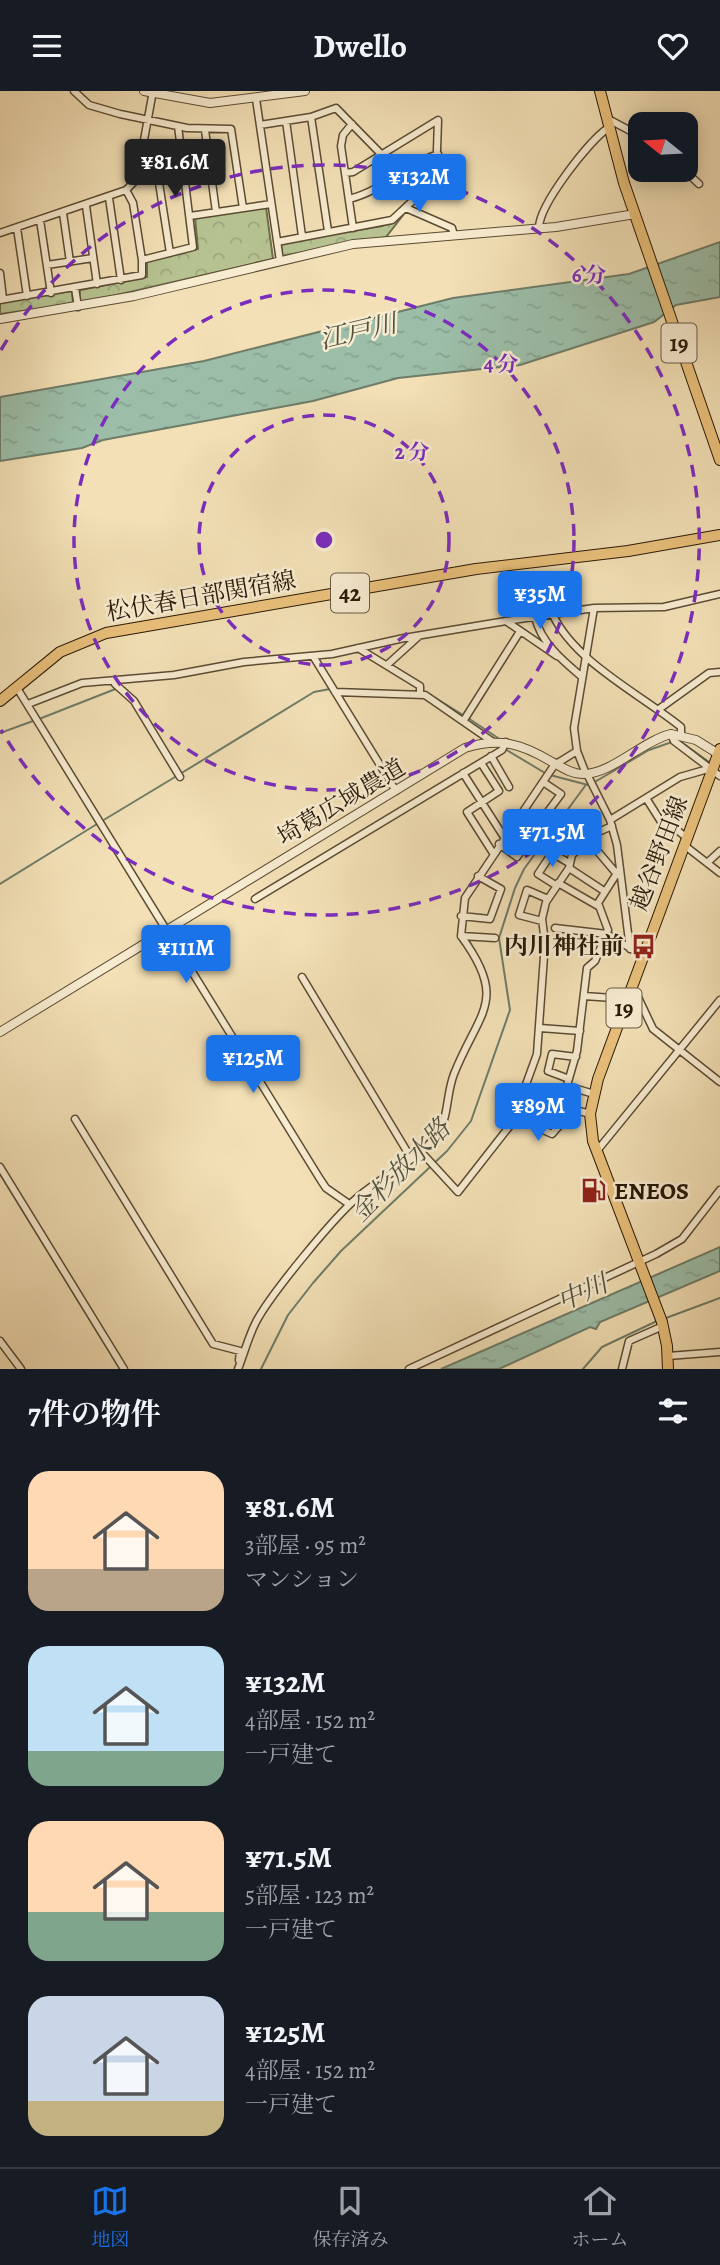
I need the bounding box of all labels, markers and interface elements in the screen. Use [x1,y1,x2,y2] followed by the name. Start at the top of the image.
[313,24,407,68] text: Dwello
[28,27,66,65] icon: menu
[654,27,692,65] icon: heart
[628,112,698,182] north arrow
[628,112,698,182] map controls
[118,139,232,199] pin: ¥81.6M
[141,146,209,177] text: ¥81.6M
[370,155,468,214] pin: ¥132M
[388,161,450,192] text: ¥132M
[572,261,606,289] text: 6 分
[316,305,403,357] water label: 江戸川
[662,323,696,363] road number: 19
[484,350,518,378] text: 4 分
[395,438,429,466] text: 2 分
[312,528,336,552] centre of rings
[104,564,298,628] street label: 松伏春日部関宿線
[499,571,581,631] pin: ¥35M
[331,573,369,613] road number: 42
[514,578,566,609] text: ¥35M
[271,751,411,853] street label: 埼葛広域農道
[623,791,695,915] street label: 越谷野田線
[495,809,609,869] pin: ¥71.5M
[519,816,585,847] text: ¥71.5M
[137,925,235,985] pin: ¥111M
[504,930,624,962] place label: 内川神社前
[157,932,215,963] text: ¥111M
[630,932,658,960] bus stop icon: 内川神社前
[606,989,642,1027] road number: 19
[204,1035,302,1095] pin: ¥125M
[222,1042,284,1073] text: ¥125M
[497,1083,579,1143] pin: ¥89M
[511,1090,565,1121] text: ¥89M
[343,1110,459,1229] water label: 金杉放水路
[614,1175,689,1207] place label: ENEOS
[580,1177,608,1205] fuel station icon: ENEOS
[551,1265,616,1319] water label: 中川
[654,1392,692,1430] icon: filters
[28,1394,161,1434] text: 7件の物件
[245,1487,335,1527] text: ¥81.6M
[84,1499,168,1583] icon: home
[245,1530,366,1561] text: 3部屋 · 95 m²
[245,1564,359,1595] text: マンション
[245,1662,326,1702] text: ¥132M
[84,1674,168,1758] icon: home
[245,1705,375,1736] text: 4部屋 · 152 m²
[245,1739,337,1770] text: 一戸建て
[245,1837,332,1877] text: ¥71.5M
[84,1849,168,1933] icon: home
[245,1880,374,1911] text: 5部屋 · 123 m²
[245,1914,337,1945] text: 一戸建て
[245,2012,326,2052] text: ¥125M
[84,2024,168,2108] icon: home
[245,2055,375,2086] text: 4部屋 · 152 m²
[245,2089,337,2120] text: 一戸建て
[91,2182,130,2253] tab: 地図
[312,2182,389,2253] tab: 保存済み
[571,2182,629,2253] tab: ホーム

